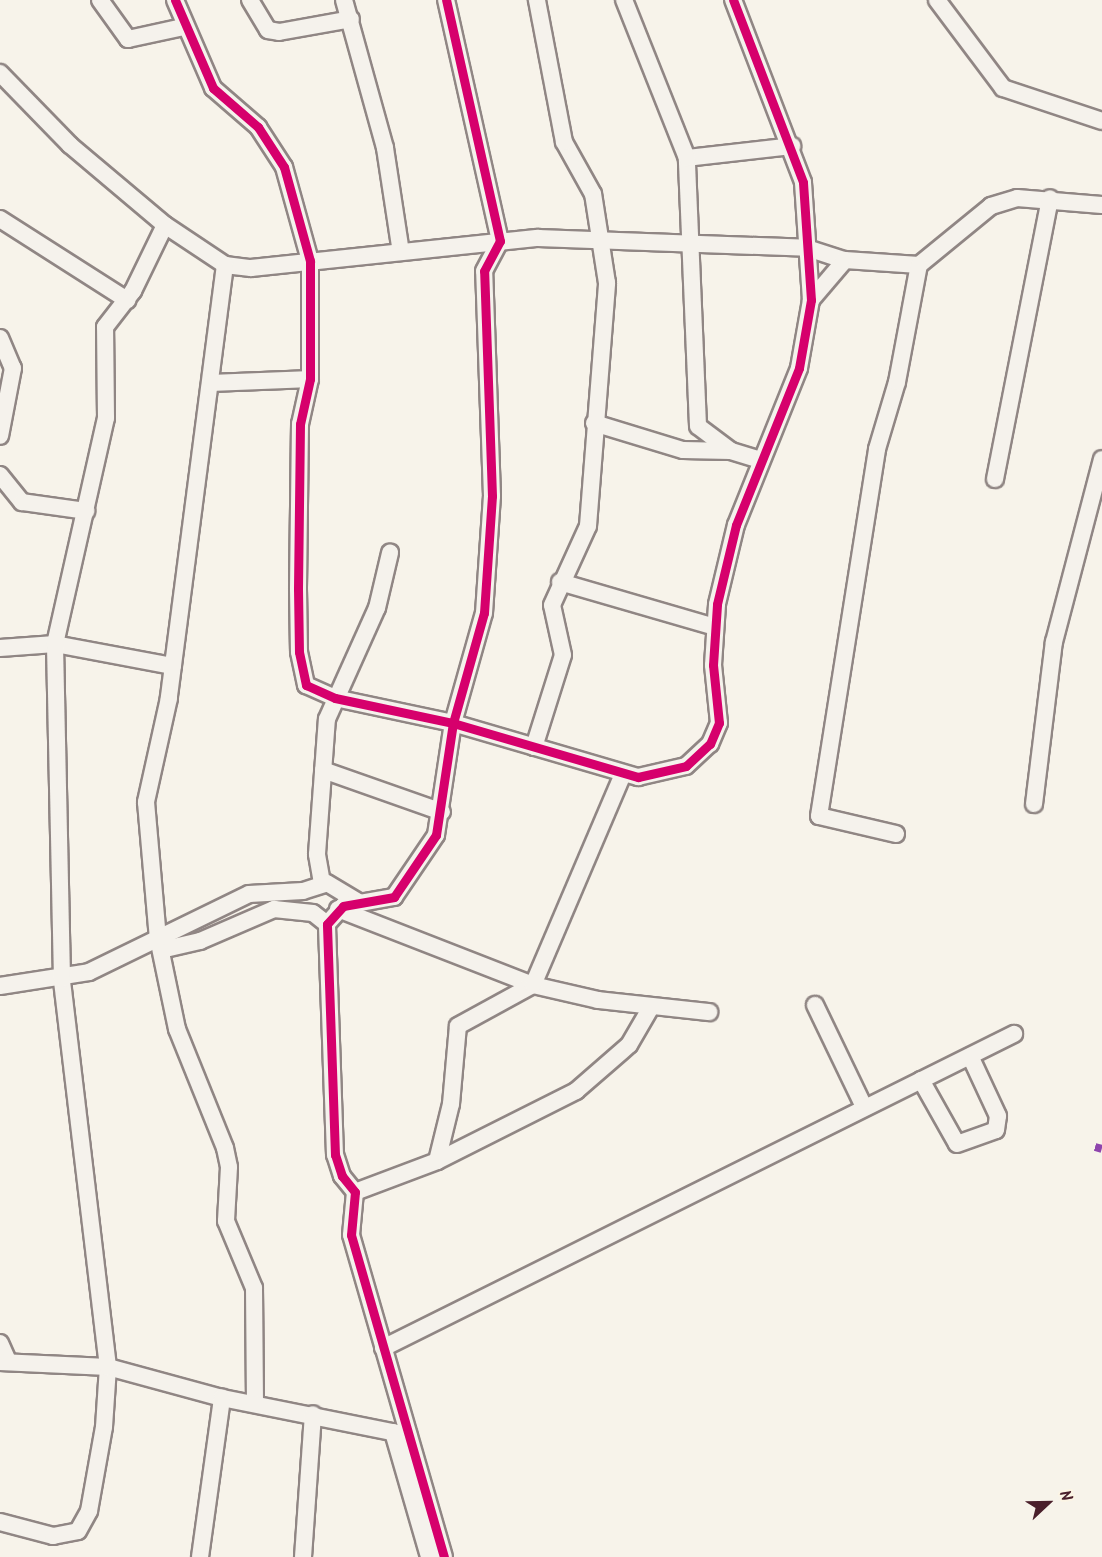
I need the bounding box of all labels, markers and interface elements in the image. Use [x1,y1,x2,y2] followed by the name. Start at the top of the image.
[1018,1473,1078,1533] north arrow
[1052,1487,1079,1505] text: N

